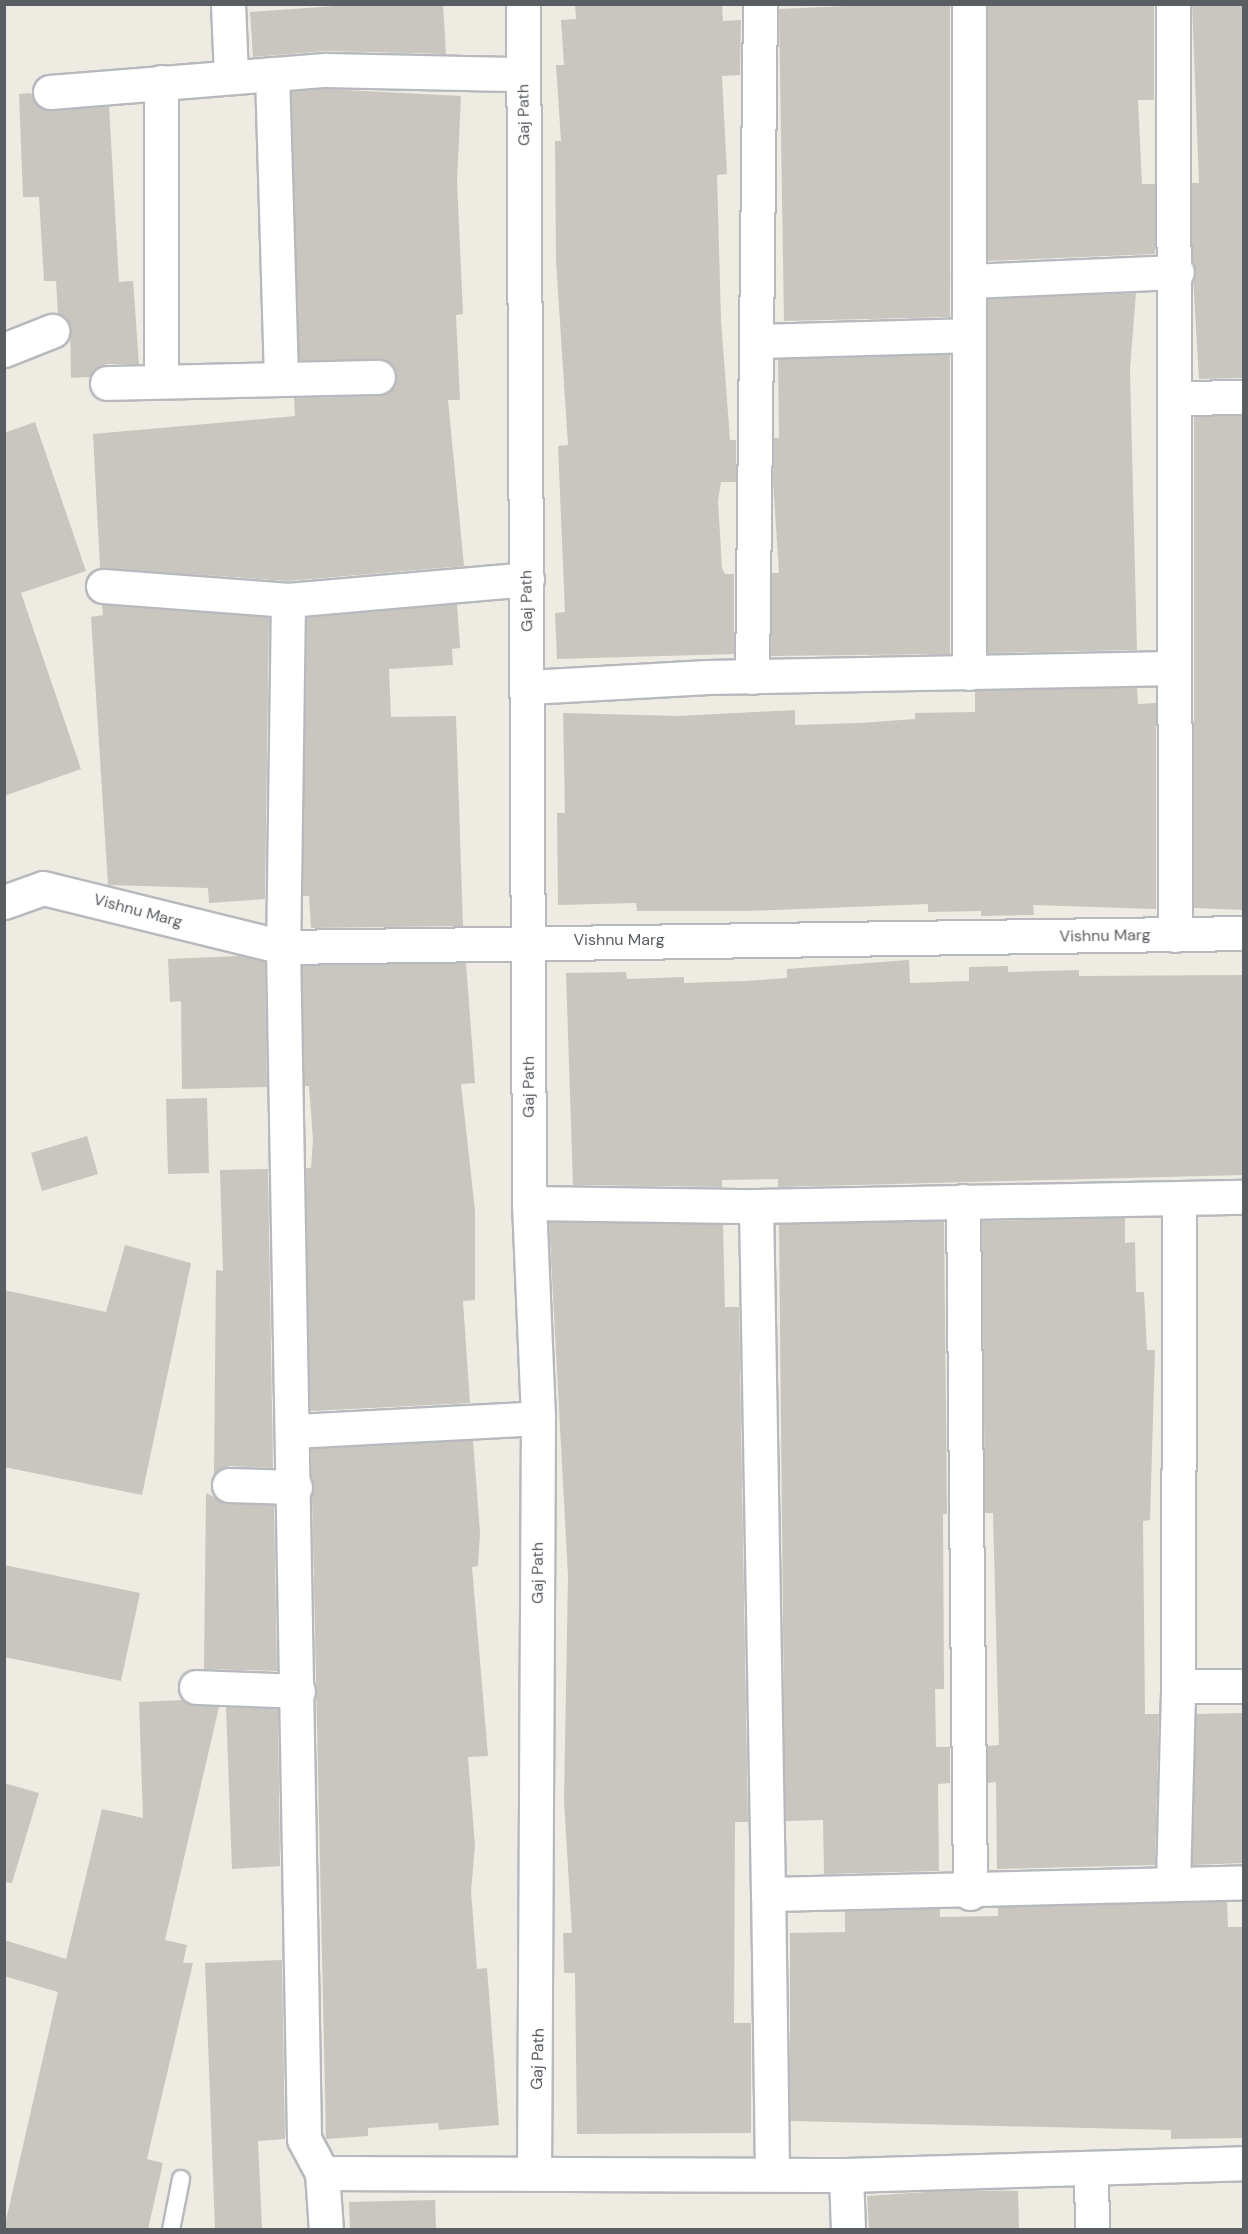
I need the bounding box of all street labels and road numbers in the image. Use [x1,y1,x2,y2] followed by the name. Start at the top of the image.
[514,84,534,146] street label: Gaj Path
[517,570,537,632] street label: Gaj Path
[91,890,185,932] street label: Vishnu Marg
[1059,926,1151,946] street label: Vishnu Marg
[573,930,665,950] street label: Vishnu Marg
[519,1056,539,1118] street label: Gaj Path
[528,1542,548,1604] street label: Gaj Path
[527,2028,549,2090] street label: Gaj Path

